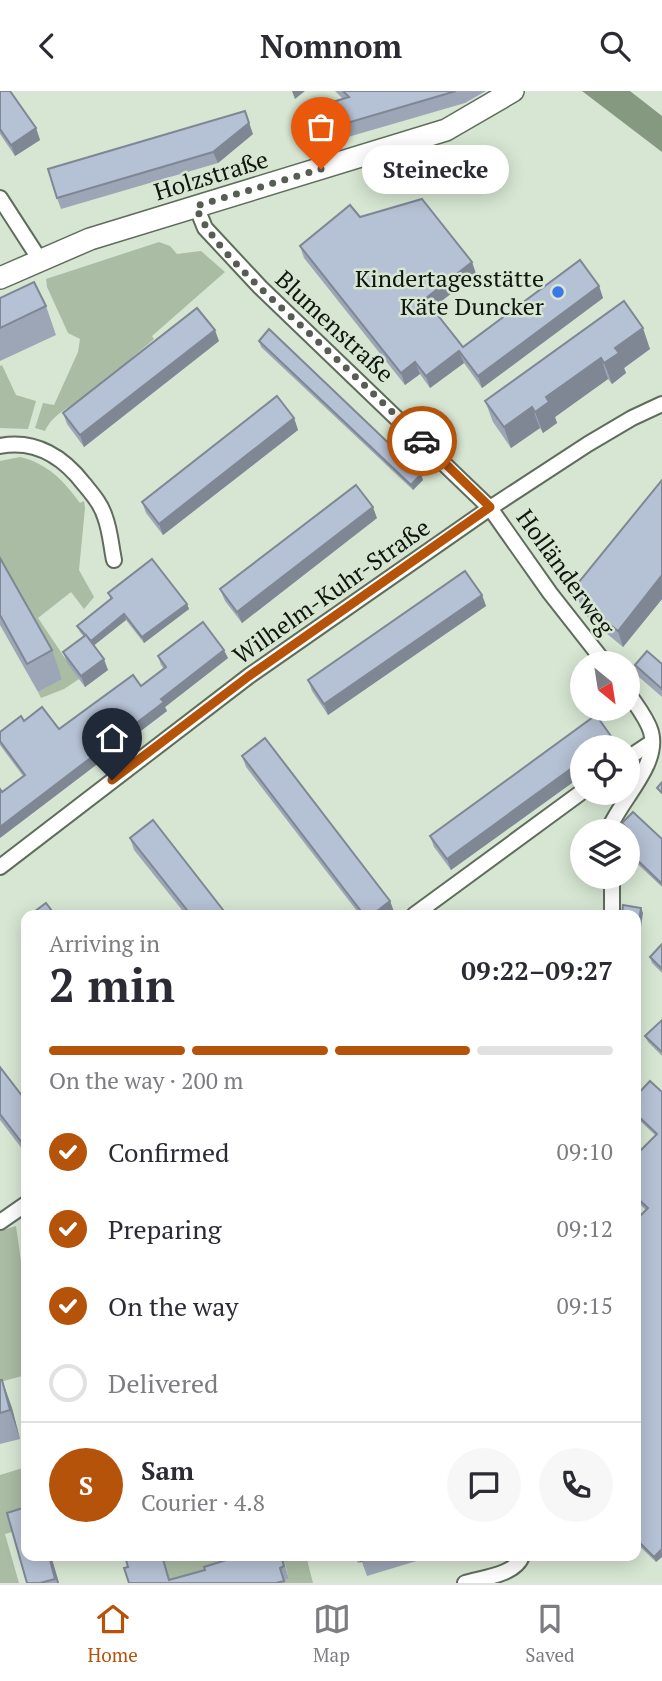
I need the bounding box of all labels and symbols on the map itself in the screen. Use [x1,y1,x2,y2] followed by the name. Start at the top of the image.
[291,97,351,169] pin
[150,142,272,208] street label: Holzstraße
[363,145,510,193] callout: Steinecke
[355,262,545,322] place label: Kindertagesstätte Käte Duncker
[269,263,401,389] street label: Blumenstraße
[550,284,566,300] marker: Kindertagesstätte Käte Duncker
[387,406,457,476] courier
[509,503,623,642] street label: Holländerweg
[226,511,436,671] street label: Wilhelm-Kuhr-Straße
[570,651,640,721] north arrow
[82,708,142,780] pin

